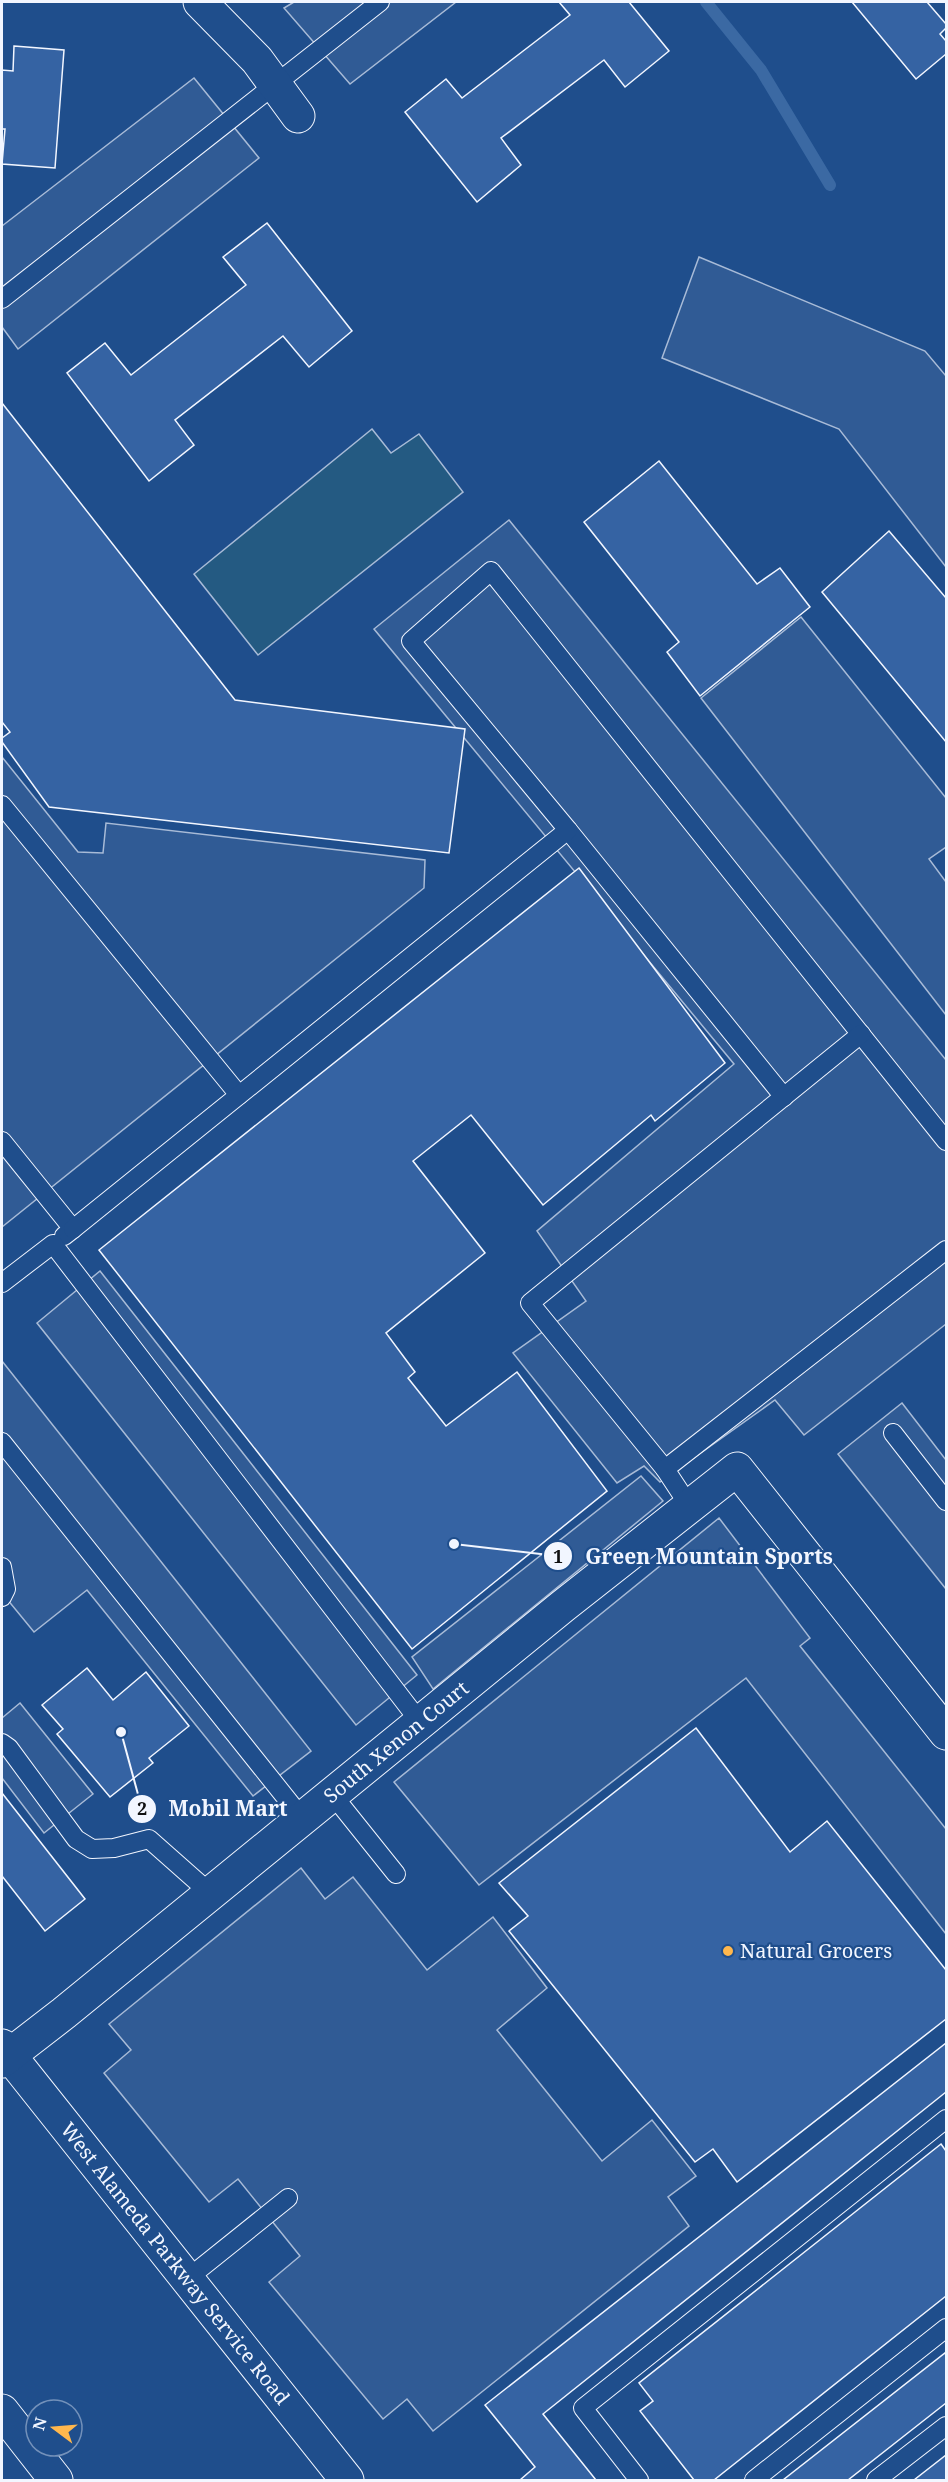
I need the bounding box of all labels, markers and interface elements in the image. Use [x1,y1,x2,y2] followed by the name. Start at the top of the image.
[543,1537,845,1576] callout: Green Mountain Sports
[585,1542,833,1570] text: Green Mountain Sports
[553,1544,563,1568] text: 1
[318,1675,474,1809] street label: South Xenon Court
[127,1790,300,1829] callout: Mobil Mart
[169,1794,288,1822] text: Mobil Mart
[137,1796,147,1820] text: 2
[740,1937,892,1964] place label: Natural Grocers
[721,1944,735,1958] marker: Natural Grocers
[55,2116,296,2410] street label: West Alameda Parkway Service Road
[24,2398,84,2458] north arrow
[27,2414,52,2433] text: N

